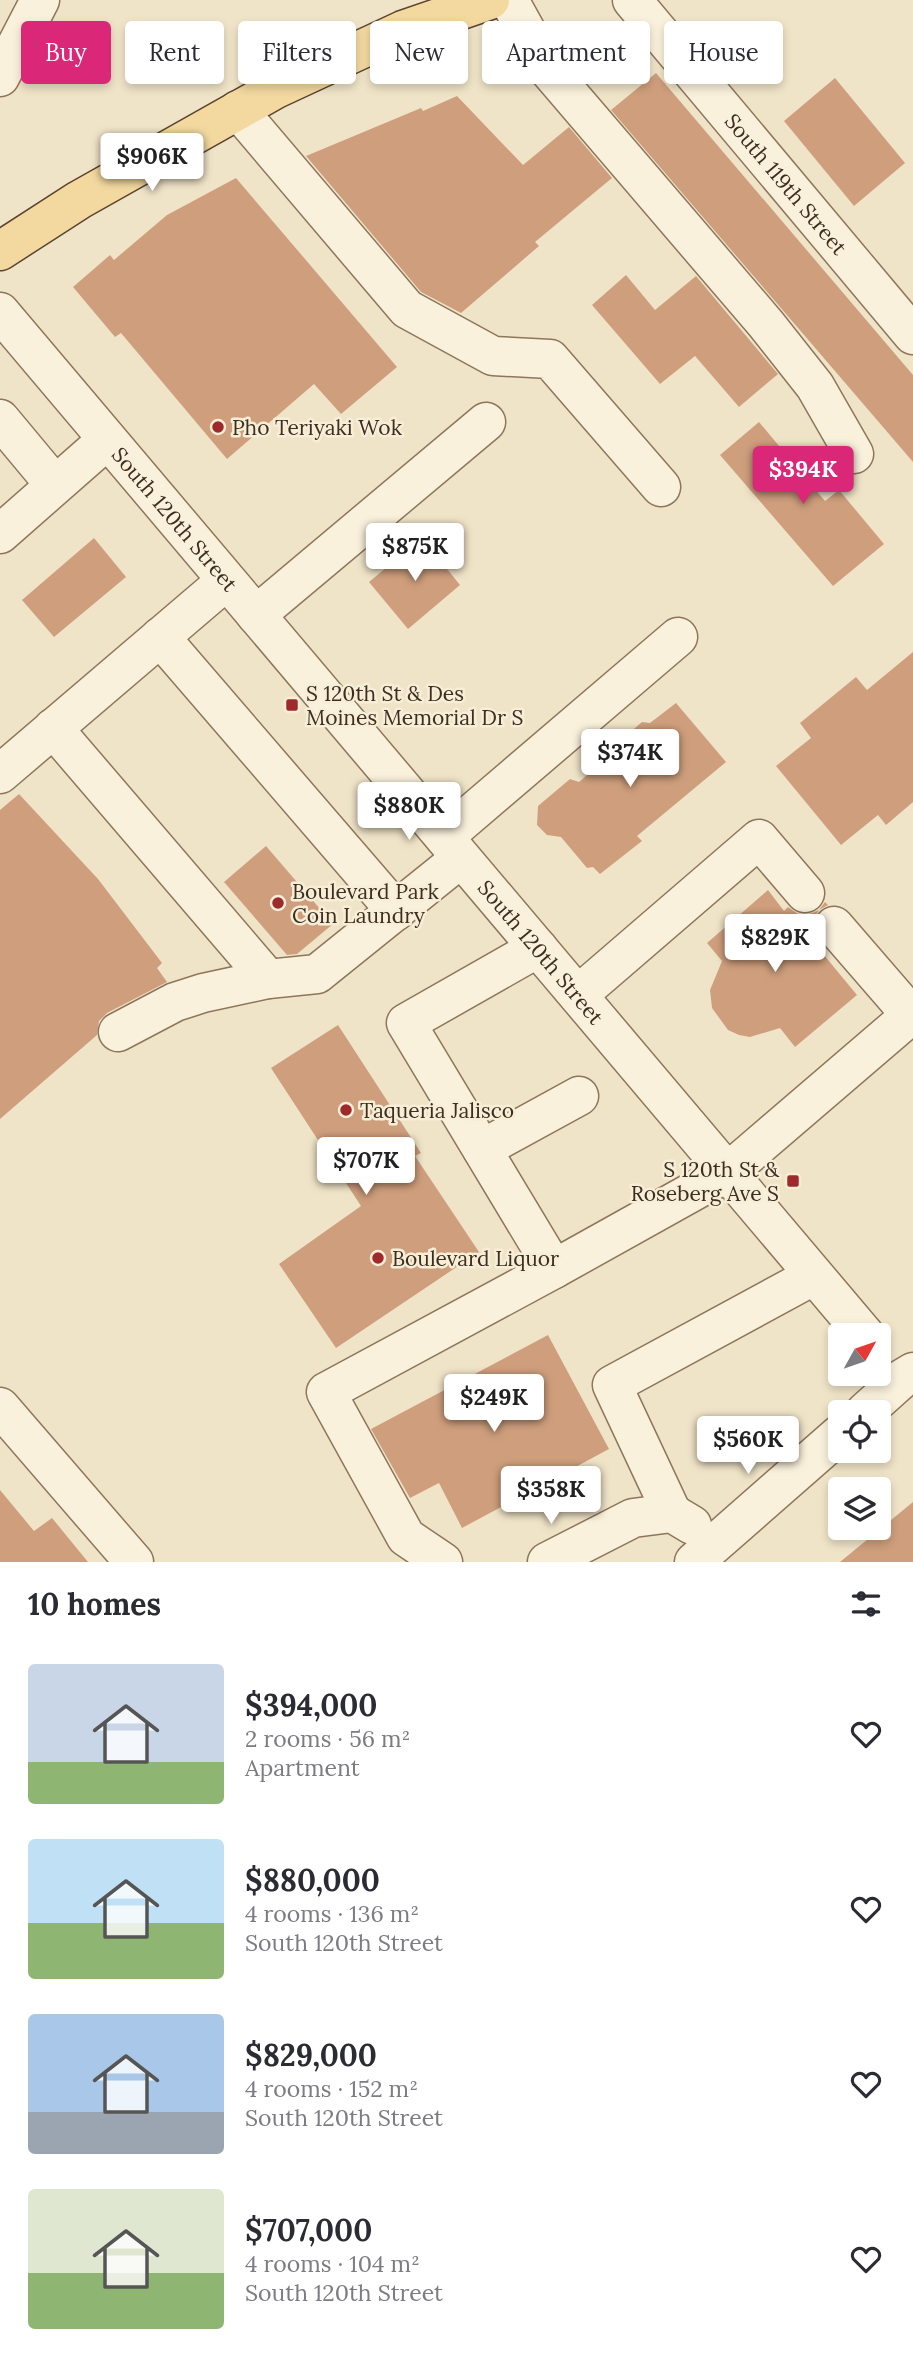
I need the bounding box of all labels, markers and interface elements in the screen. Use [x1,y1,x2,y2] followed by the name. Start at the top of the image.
[21,21,111,84] chip: Buy
[125,21,224,84] chip: Rent
[238,21,356,84] chip: Filters
[370,21,468,84] chip: New
[482,21,650,84] chip: Apartment
[664,21,783,84] chip: House
[719,108,854,261] street label: South 119th Street
[103,134,201,193] pin: $906K
[116,141,188,170] text: $906K
[232,414,403,441] place label: Pho Teriyaki Wok
[210,419,226,435] marker: Pho Teriyaki Wok
[106,441,244,597] street label: South 120th Street
[754,447,852,506] pin: $394K
[769,454,837,483] text: $394K
[366,524,464,583] pin: $875K
[382,531,448,560] text: $875K
[306,680,524,731] place label: S 120th St & Des Moines Memorial Dr S
[284,697,300,713] marker: S 120th St & Des Moines Memorial Dr S
[581,730,679,789] pin: $374K
[597,737,663,766] text: $374K
[360,782,458,842] pin: $880K
[374,790,444,819] text: $880K
[472,874,610,1030] street label: South 120th Street
[292,878,440,929] place label: Boulevard Park Coin Laundry
[270,895,286,911] marker: Boulevard Park Coin Laundry
[726,914,824,974] pin: $829K
[741,922,809,951] text: $829K
[360,1097,514,1124] place label: Taqueria Jalisco
[338,1102,354,1118] marker: Taqueria Jalisco
[317,1138,415,1197] pin: $707K
[333,1145,399,1174] text: $707K
[631,1156,779,1207] place label: S 120th St & Roseberg Ave S
[785,1173,801,1189] marker: S 120th St & Roseberg Ave S
[392,1245,559,1272] place label: Boulevard Liquor
[370,1250,386,1266] marker: Boulevard Liquor
[828,1323,891,1386] north arrow
[828,1323,891,1540] map controls
[445,1374,543,1434] pin: $249K
[460,1382,528,1411] text: $249K
[828,1400,891,1463] button: locate
[699,1416,797,1476] pin: $560K
[713,1424,783,1453] text: $560K
[502,1466,600,1526] pin: $358K
[517,1474,585,1503] text: $358K
[828,1477,891,1540] button: layers
[28,1585,161,1623] text: 10 homes
[847,1585,885,1623] icon: filters
[245,1686,377,1724] text: $394,000
[84,1692,168,1776] icon: home
[847,1715,885,1753] icon: heart
[245,1724,410,1753] text: 2 rooms · 56 m²
[245,1753,360,1782] text: Apartment
[245,1861,380,1899] text: $880,000
[84,1867,168,1951] icon: home
[847,1890,885,1928] icon: heart
[245,1899,419,1928] text: 4 rooms · 136 m²
[245,1928,443,1957] text: South 120th Street
[245,2036,377,2074] text: $829,000
[84,2042,168,2126] icon: home
[847,2065,885,2103] icon: heart
[245,2074,418,2103] text: 4 rooms · 152 m²
[245,2103,443,2132] text: South 120th Street
[245,2211,372,2249] text: $707,000
[84,2217,168,2301] icon: home
[847,2240,885,2278] icon: heart
[245,2249,420,2278] text: 4 rooms · 104 m²
[245,2278,443,2307] text: South 120th Street

